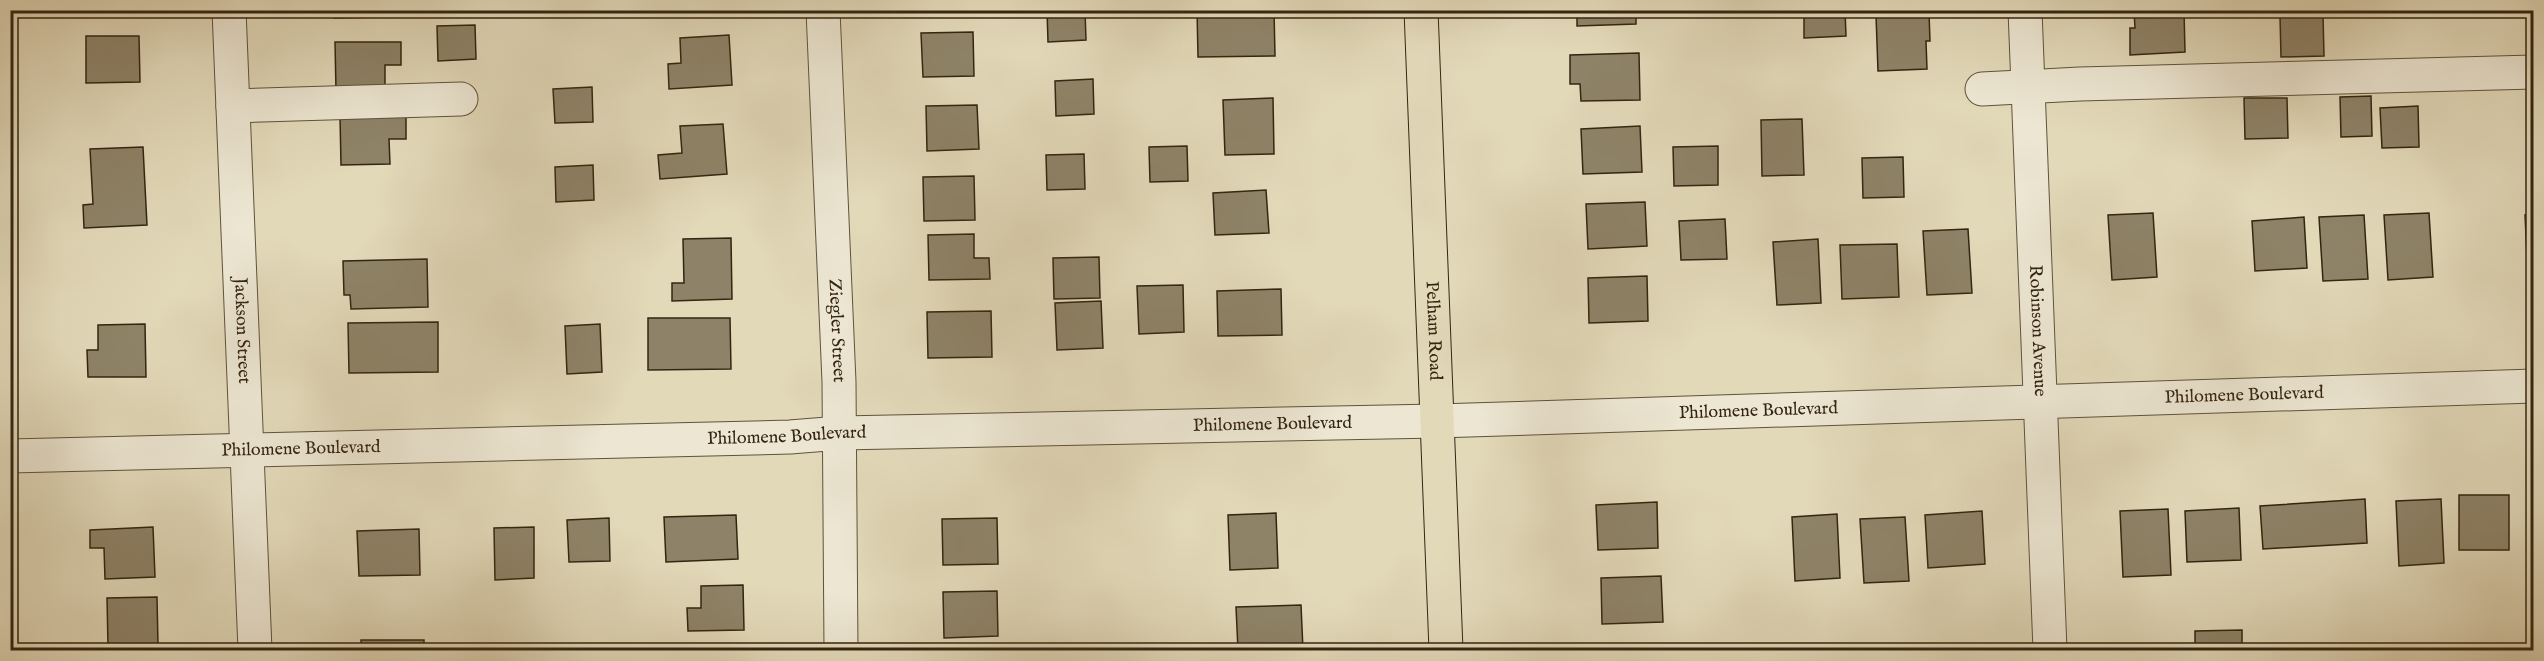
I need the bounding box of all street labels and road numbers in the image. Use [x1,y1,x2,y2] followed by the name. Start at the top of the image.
[2023,264,2052,397] street label: Robinson Avenue
[228,275,256,384] street label: Jackson Street
[823,278,851,383] street label: Ziegler Street
[1420,281,1447,381] street label: Pelham Road
[2164,381,2324,409] street label: Philomene Boulevard
[1678,397,1839,425] street label: Philomene Boulevard
[1193,411,1353,437] street label: Philomene Boulevard
[707,421,867,451] street label: Philomene Boulevard
[221,435,381,462] street label: Philomene Boulevard

